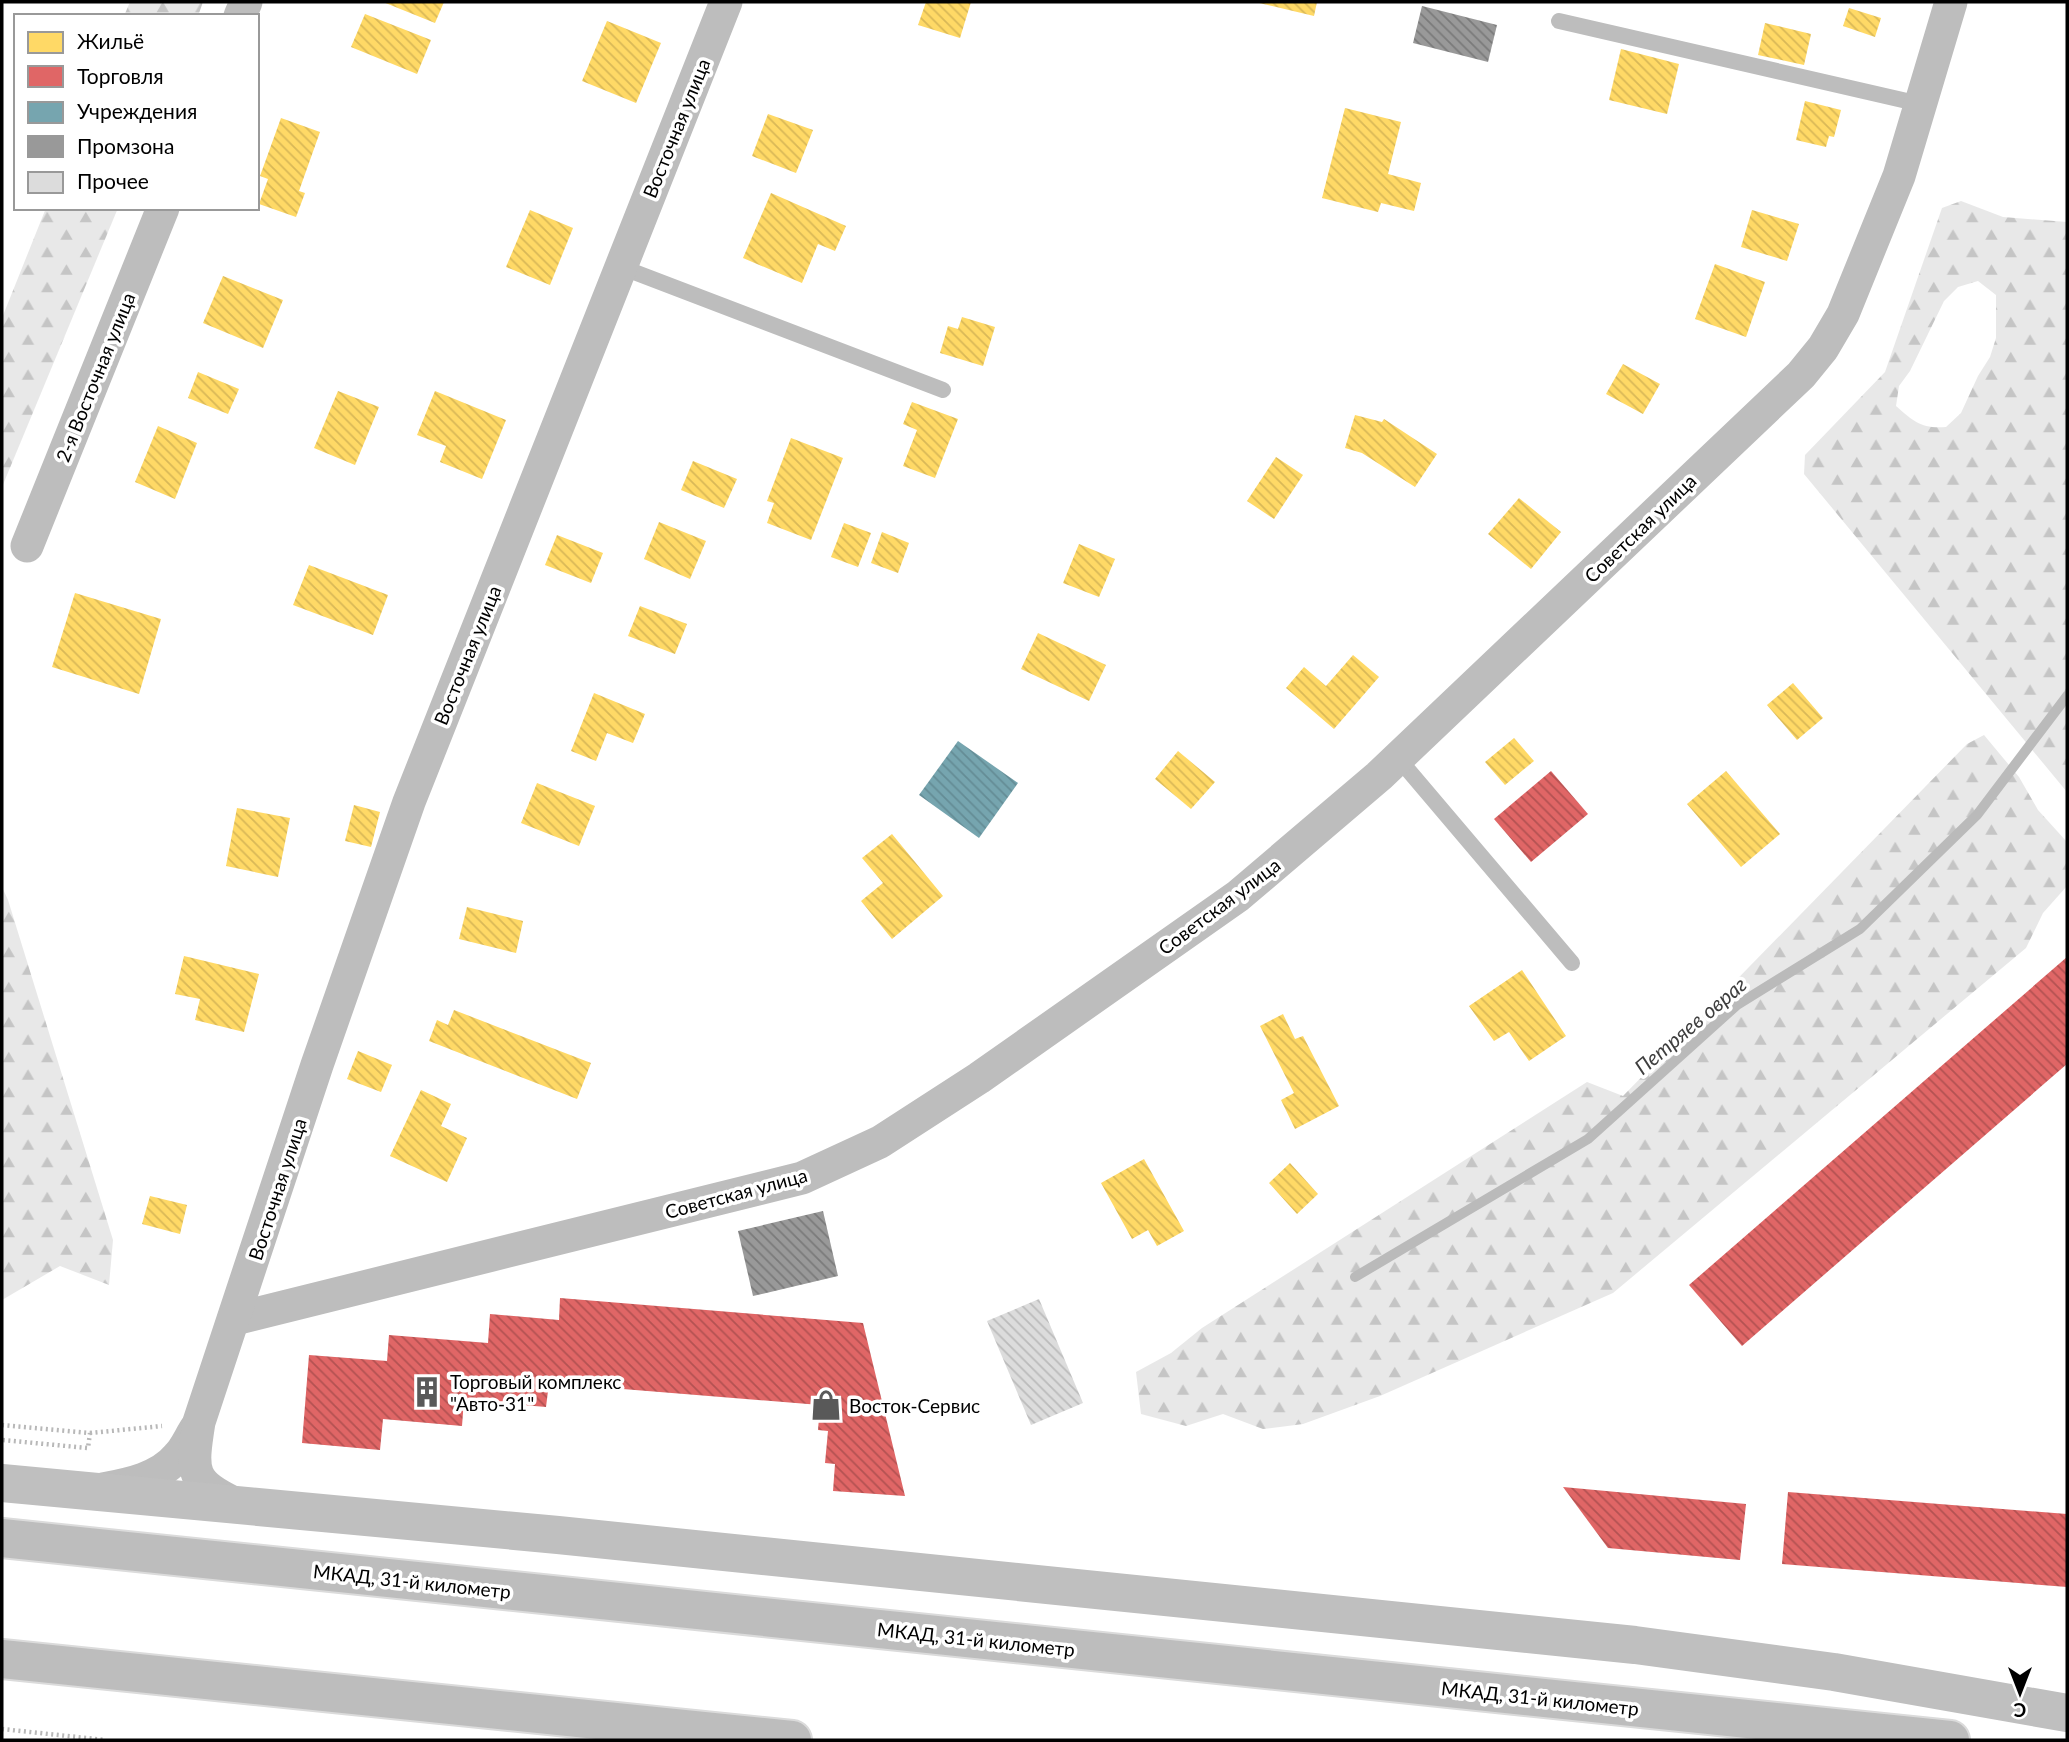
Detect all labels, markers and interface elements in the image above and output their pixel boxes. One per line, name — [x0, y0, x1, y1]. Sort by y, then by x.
legend — [14, 14, 259, 210]
text: Жильё — [77, 28, 144, 53]
street label: Восточная улица — [638, 55, 714, 201]
text: Торговля — [77, 63, 164, 88]
text: Учреждения — [77, 98, 197, 123]
text: Промзона — [77, 133, 174, 158]
text: Прочее — [77, 168, 149, 193]
street label: 2-я Восточная улица — [51, 289, 139, 465]
street label: Советская улица — [1579, 469, 1701, 587]
street label: Восточная улица — [429, 582, 505, 728]
street label: Советская улица — [1154, 853, 1284, 959]
water label: Петряев овраг — [1629, 971, 1751, 1079]
street label: Восточная улица — [243, 1115, 311, 1263]
street label: Советская улица — [662, 1163, 810, 1223]
place label: Торговый комплекс "Авто-31" — [450, 1370, 621, 1415]
building icon: Торговый комплекс "Авто-31" — [410, 1375, 444, 1409]
shop icon: Восток-Сервис — [809, 1388, 843, 1422]
place label: Восток-Сервис — [849, 1394, 980, 1417]
street label: МКАД, 31-й километр — [312, 1559, 512, 1603]
street label: МКАД, 31-й километр — [876, 1617, 1076, 1661]
north arrow — [1985, 1658, 2055, 1728]
street label: МКАД, 31-й километр — [1440, 1676, 1640, 1720]
text: С — [2013, 1699, 2026, 1722]

